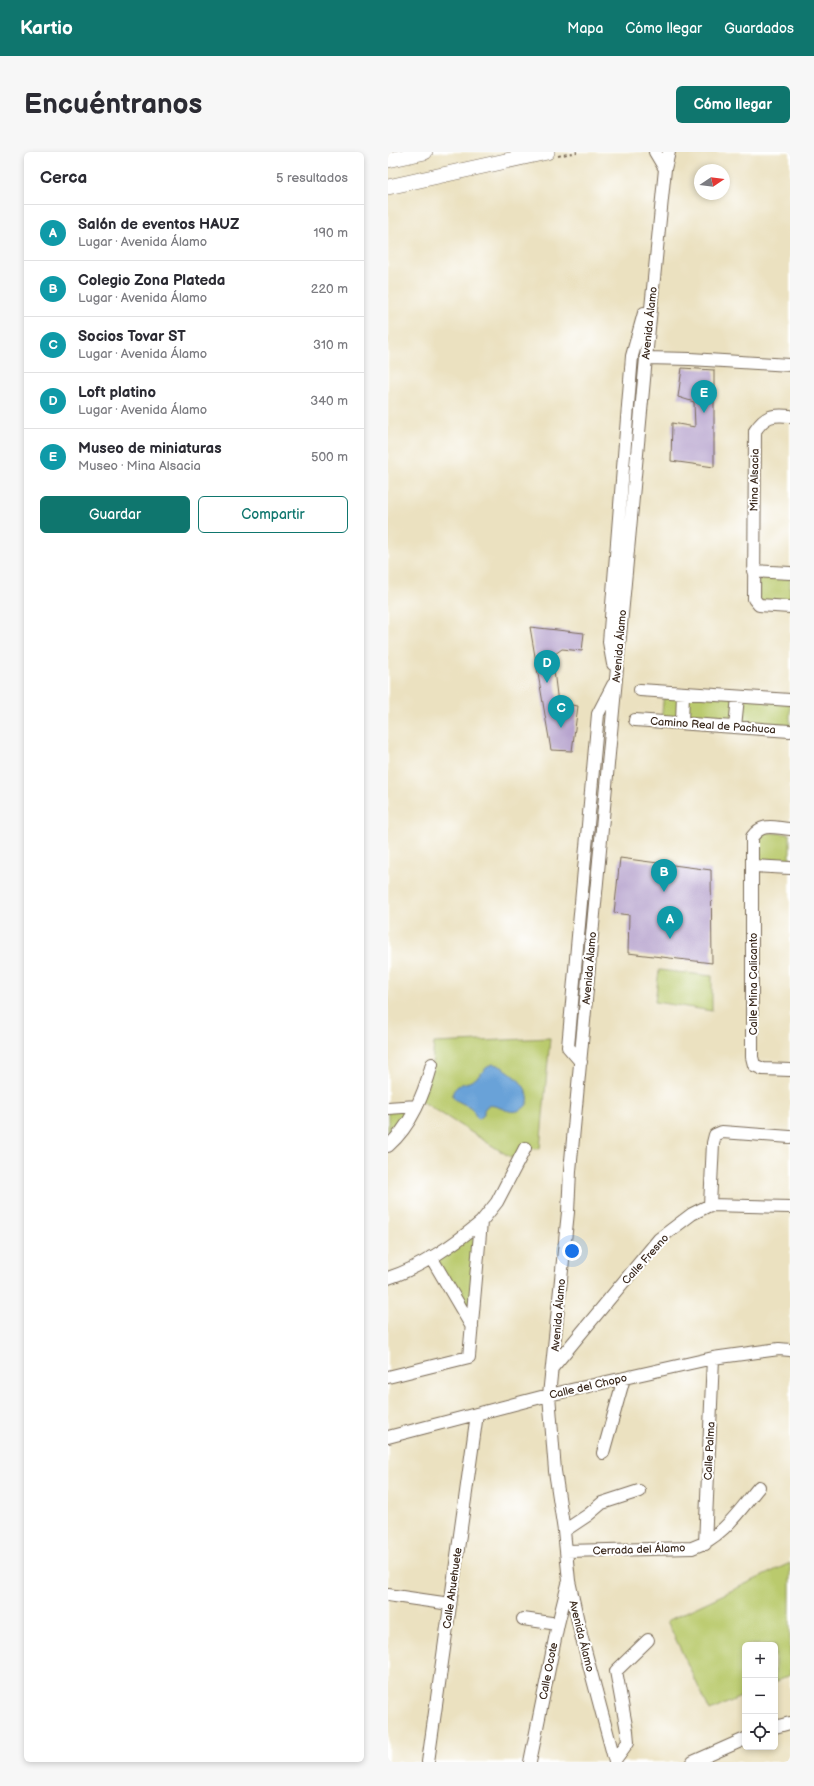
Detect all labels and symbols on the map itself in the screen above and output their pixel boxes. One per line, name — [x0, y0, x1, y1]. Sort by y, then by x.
north arrow — [694, 164, 730, 200]
street label: Avenida Álamo — [638, 286, 660, 360]
pin: E — [691, 380, 717, 413]
street label: Mina Alsacia — [747, 448, 762, 512]
street label: Avenida Álamo — [609, 609, 629, 683]
pin: D — [534, 650, 560, 683]
pin: C — [548, 695, 574, 728]
street label: Camino Real de Pachuca — [650, 715, 776, 736]
pin: B — [651, 859, 677, 892]
pin: A — [657, 906, 683, 939]
street label: Avenida Álamo — [579, 931, 599, 1005]
street label: Calle Mina Calicanto — [747, 933, 760, 1035]
street label: Calle Fresno — [619, 1232, 671, 1287]
your location — [562, 1241, 582, 1261]
street label: Avenida Álamo — [548, 1278, 568, 1352]
street label: Calle del Chopo — [548, 1371, 628, 1402]
street label: Calle Palma — [701, 1421, 718, 1481]
street label: Cerrada del Álamo — [592, 1540, 686, 1558]
street label: Calle Ahuehuete — [440, 1546, 465, 1630]
street label: Avenida Álamo — [566, 1599, 598, 1673]
street label: Calle Ocote — [537, 1641, 561, 1701]

